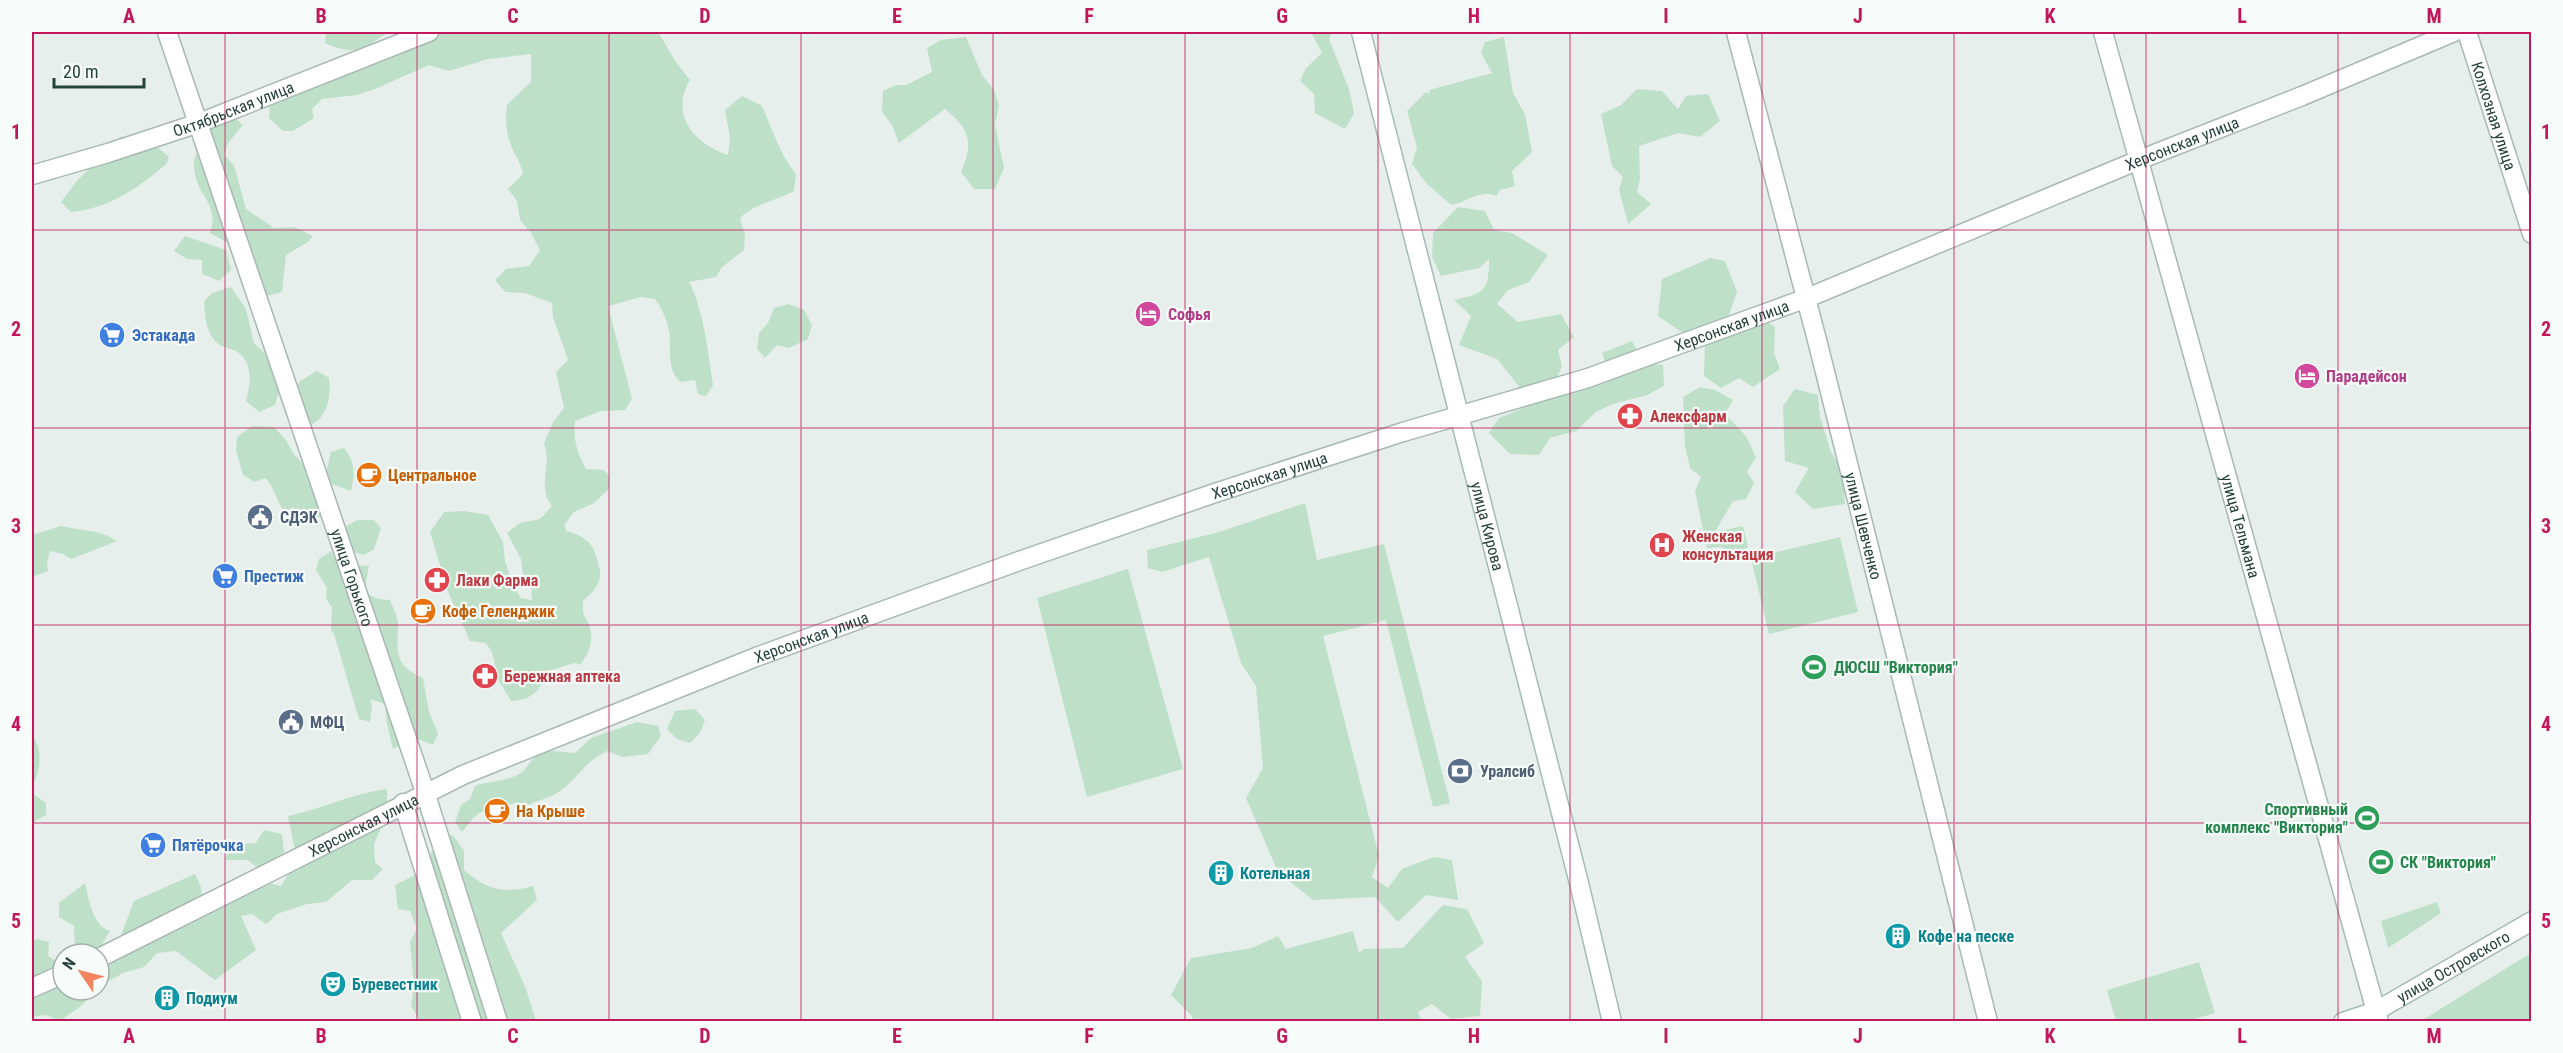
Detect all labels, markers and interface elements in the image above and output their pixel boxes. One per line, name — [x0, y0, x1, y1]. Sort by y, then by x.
text: A — [123, 4, 135, 28]
text: B — [315, 4, 327, 28]
text: C — [507, 4, 519, 28]
text: D — [699, 4, 711, 28]
text: E — [892, 4, 902, 28]
text: F — [1084, 4, 1094, 28]
text: G — [1276, 4, 1288, 28]
text: H — [1468, 4, 1480, 28]
text: I — [1663, 4, 1669, 28]
text: J — [1853, 4, 1863, 28]
text: K — [2044, 4, 2056, 28]
text: L — [2237, 4, 2247, 28]
text: M — [2426, 4, 2442, 28]
scale bar — [54, 51, 144, 89]
street label: Колхозная улица — [2467, 59, 2520, 173]
text: 20 m — [63, 61, 98, 82]
street label: Октябрьская улица — [171, 77, 297, 141]
street label: Херсонская улица — [2123, 113, 2242, 175]
text: 1 — [11, 120, 21, 144]
text: 1 — [2541, 120, 2551, 144]
street label: Херсонская улица — [1672, 296, 1792, 355]
hotel icon: Софья — [1133, 299, 1163, 329]
place label: Софья — [1168, 305, 1211, 324]
text: 2 — [11, 317, 21, 341]
text: 2 — [2541, 317, 2551, 341]
supermarket icon: Эстакада — [97, 320, 127, 350]
place label: Эстакада — [132, 326, 196, 345]
hotel icon: Парадейсон — [2292, 361, 2322, 391]
place label: Парадейсон — [2326, 367, 2407, 386]
pharmacy icon: Алексфарм — [1615, 401, 1645, 431]
place label: Алексфарм — [1650, 407, 1727, 426]
street label: Херсонская улица — [1209, 448, 1330, 503]
cafe icon: Центральное — [354, 460, 384, 490]
place label: Центральное — [388, 466, 477, 485]
street label: улица Шевченко — [1841, 470, 1886, 582]
street label: улица Тельмана — [2217, 472, 2264, 580]
street label: улица Кирова — [1467, 480, 1508, 573]
public building icon: СДЭК — [245, 502, 275, 532]
place label: СДЭК — [280, 508, 319, 527]
text: 3 — [11, 514, 21, 538]
text: 3 — [2541, 514, 2551, 538]
street label: улица Горького — [326, 526, 377, 629]
place label: Женская консультация — [1682, 527, 1774, 564]
hospital icon: Женская консультация — [1647, 530, 1677, 560]
supermarket icon: Престиж — [210, 561, 240, 591]
pharmacy icon: Лаки Фарма — [422, 565, 452, 595]
place label: Престиж — [244, 567, 304, 586]
place label: Лаки Фарма — [456, 571, 539, 590]
cafe icon: Кофе Геленджик — [408, 596, 438, 626]
place label: Кофе Геленджик — [442, 602, 555, 621]
street label: Херсонская улица — [751, 608, 871, 667]
sports icon: ДЮСШ "Виктория" — [1799, 652, 1829, 682]
place label: ДЮСШ "Виктория" — [1834, 658, 1958, 677]
pharmacy icon: Бережная аптека — [470, 661, 500, 691]
place label: Бережная аптека — [504, 667, 621, 686]
public building icon: МФЦ — [276, 707, 306, 737]
text: 4 — [11, 712, 21, 736]
text: 4 — [2541, 712, 2551, 736]
place label: МФЦ — [310, 713, 345, 732]
bank icon: Уралсиб — [1445, 756, 1475, 786]
place label: Уралсиб — [1480, 762, 1535, 781]
street label: Херсонская улица — [306, 790, 422, 861]
cafe icon: На Крыше — [482, 796, 512, 826]
place label: Спортивный комплекс "Виктория" — [2205, 800, 2348, 837]
place label: На Крыше — [516, 802, 585, 821]
sports icon: Спортивный комплекс "Виктория" — [2352, 803, 2382, 833]
supermarket icon: Пятёрочка — [138, 830, 168, 860]
place label: Пятёрочка — [172, 836, 244, 855]
sports icon: СК "Виктория" — [2366, 847, 2396, 877]
place label: СК "Виктория" — [2400, 853, 2496, 872]
building icon: Котельная — [1206, 858, 1236, 888]
place label: Котельная — [1240, 864, 1310, 883]
text: 5 — [11, 909, 21, 933]
text: 5 — [2541, 909, 2551, 933]
building icon: Кофе на песке — [1883, 921, 1913, 951]
place label: Кофе на песке — [1918, 927, 2014, 946]
street label: улица Островского — [2394, 927, 2513, 1007]
north arrow — [51, 942, 111, 1002]
text: N — [59, 954, 80, 973]
theatre icon: Буревестник — [318, 969, 348, 999]
place label: Буревестник — [352, 975, 438, 994]
building icon: Подиум — [152, 983, 182, 1013]
place label: Подиум — [186, 989, 238, 1008]
text: A — [123, 1024, 135, 1048]
text: B — [315, 1024, 327, 1048]
text: C — [507, 1024, 519, 1048]
text: D — [699, 1024, 711, 1048]
text: E — [892, 1024, 902, 1048]
text: F — [1084, 1024, 1094, 1048]
text: G — [1276, 1024, 1288, 1048]
text: H — [1468, 1024, 1480, 1048]
text: I — [1663, 1024, 1669, 1048]
text: J — [1853, 1024, 1863, 1048]
text: K — [2044, 1024, 2056, 1048]
text: L — [2237, 1024, 2247, 1048]
text: M — [2426, 1024, 2442, 1048]

